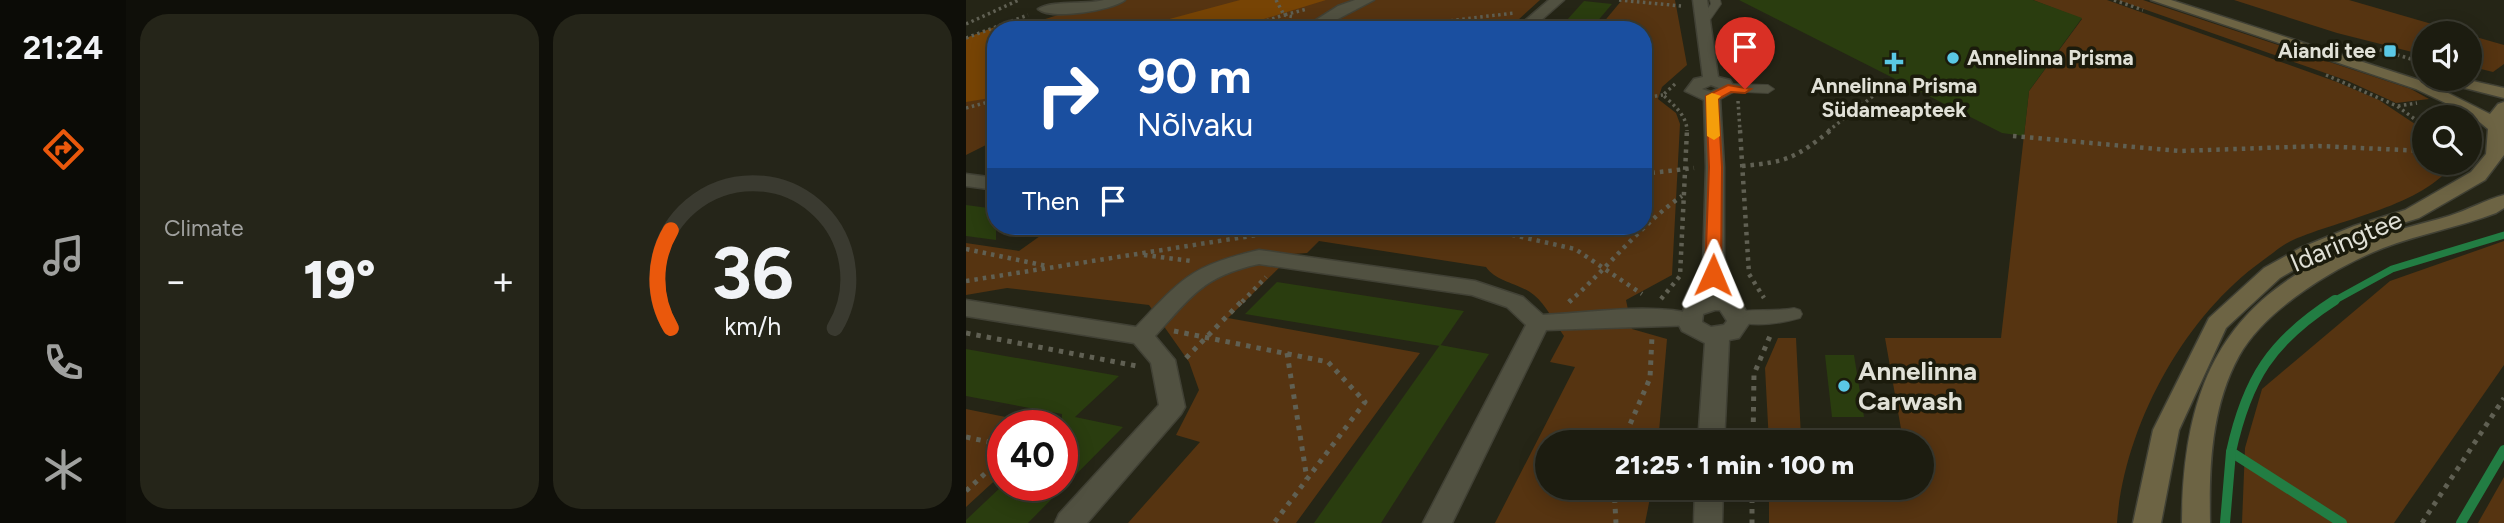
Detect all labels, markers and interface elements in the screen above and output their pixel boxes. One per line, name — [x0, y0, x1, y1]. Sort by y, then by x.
pin — [1715, 17, 1775, 89]
map controls — [2412, 21, 2482, 175]
button: sound — [2412, 21, 2482, 91]
icon: arrive — [1726, 28, 1764, 66]
text: 21:24 — [23, 29, 103, 67]
place label: Aiandi tee — [2278, 38, 2376, 63]
marker: Aiandi tee — [2382, 43, 2398, 59]
place label: Annelinna Prisma — [1967, 45, 2134, 70]
text: 90 m — [1137, 46, 1252, 105]
icon: right — [1022, 49, 1113, 140]
marker: Annelinna Prisma — [1945, 50, 1961, 66]
marker: Annelinna Prisma Südameapteek — [1886, 54, 1902, 70]
place label: Annelinna Prisma Südameapteek — [1811, 73, 1977, 122]
button: search — [2412, 105, 2482, 175]
text: Nõlvaku — [1137, 106, 1253, 144]
icon: directions — [39, 125, 88, 174]
icon: arrive — [1094, 182, 1132, 220]
text: Then — [1022, 185, 1080, 217]
street label: Idaringtee — [2285, 203, 2407, 279]
text: Climate — [164, 214, 243, 242]
text: 36 — [711, 229, 794, 316]
icon: music — [39, 231, 88, 280]
position arrow — [1676, 238, 1750, 312]
text: 19° — [303, 249, 376, 311]
text: − — [164, 258, 188, 304]
text: + — [491, 258, 515, 304]
text: km/h — [724, 310, 781, 340]
icon: phone — [39, 338, 88, 387]
place label: Annelinna Carwash — [1858, 355, 1977, 417]
marker: Annelinna Carwash — [1836, 378, 1852, 394]
speed limit sign: 40 — [987, 410, 1078, 501]
icon: climate — [39, 445, 88, 494]
text: 21:25 · 1 min · 100 m — [1615, 449, 1854, 481]

